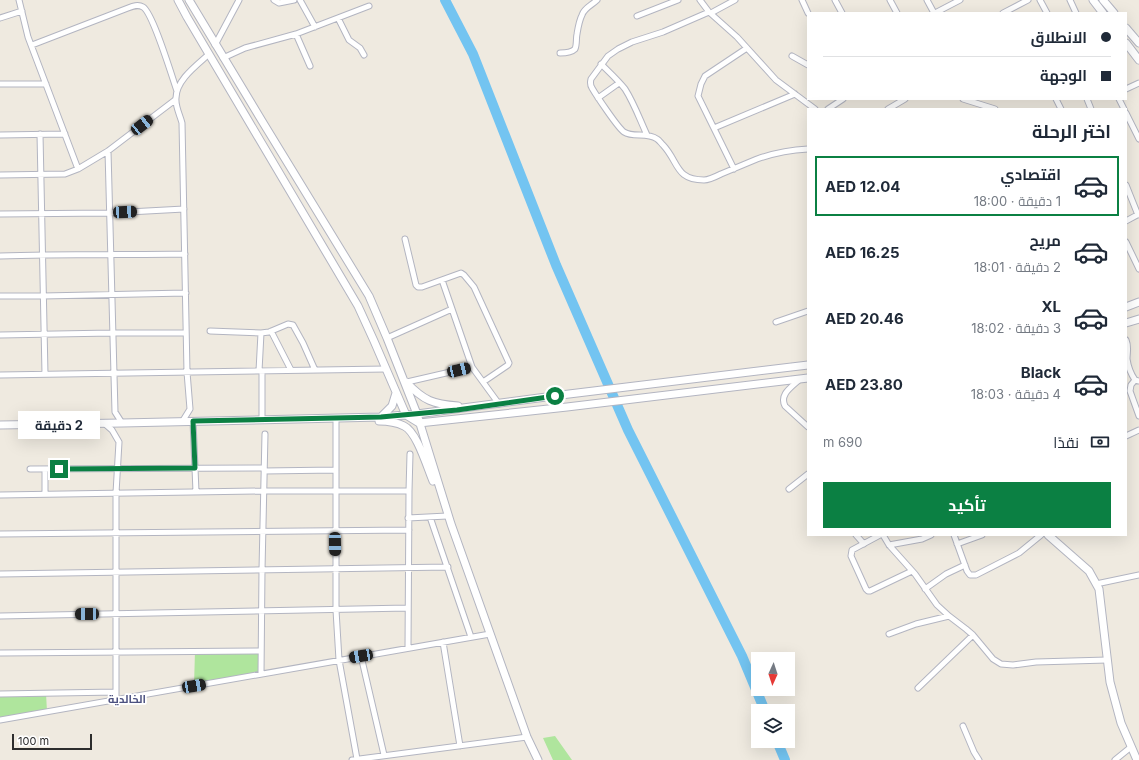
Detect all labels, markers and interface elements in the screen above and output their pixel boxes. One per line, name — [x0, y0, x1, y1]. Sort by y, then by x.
text: الانطلاق — [1031, 28, 1087, 47]
text: الوجهة — [1040, 66, 1087, 85]
car — [129, 113, 155, 137]
text: اختر الرحلة — [1032, 121, 1111, 142]
text: اقتصادي — [1001, 165, 1061, 184]
icon: car — [1073, 168, 1109, 204]
text: AED 12.04 — [825, 177, 900, 196]
text: 1 دقيقة · 18:00 — [974, 193, 1061, 209]
car — [113, 205, 137, 219]
text: مريح — [1029, 231, 1061, 250]
icon: car — [1073, 234, 1109, 270]
text: AED 16.25 — [825, 243, 900, 262]
text: 2 دقيقة · 18:01 — [974, 259, 1061, 275]
text: XL — [1041, 297, 1061, 316]
icon: car — [1073, 300, 1109, 336]
text: AED 20.46 — [825, 309, 904, 328]
text: 3 دقيقة · 18:02 — [971, 320, 1061, 336]
car — [446, 361, 472, 379]
text: Black — [1021, 363, 1061, 382]
icon: car — [1073, 366, 1109, 402]
text: AED 23.80 — [825, 375, 903, 394]
text: 4 دقيقة · 18:03 — [971, 386, 1061, 402]
route start — [546, 387, 564, 405]
callout: 2 دقيقة — [18, 411, 100, 439]
text: 2 دقيقة — [35, 417, 83, 433]
icon: cash — [1089, 431, 1111, 453]
text: نقدًا — [1053, 433, 1079, 452]
text: 690 m — [823, 434, 862, 450]
route end — [50, 460, 68, 478]
button: تأكيد — [823, 482, 1111, 528]
car — [329, 532, 341, 556]
car — [75, 608, 99, 620]
car — [348, 648, 374, 664]
north arrow — [751, 652, 795, 696]
map controls — [751, 652, 795, 748]
car — [181, 678, 207, 694]
district label: الخالدية — [108, 692, 146, 706]
button: layers — [751, 704, 795, 748]
scale bar — [12, 732, 92, 751]
text: 100 m — [18, 734, 49, 748]

